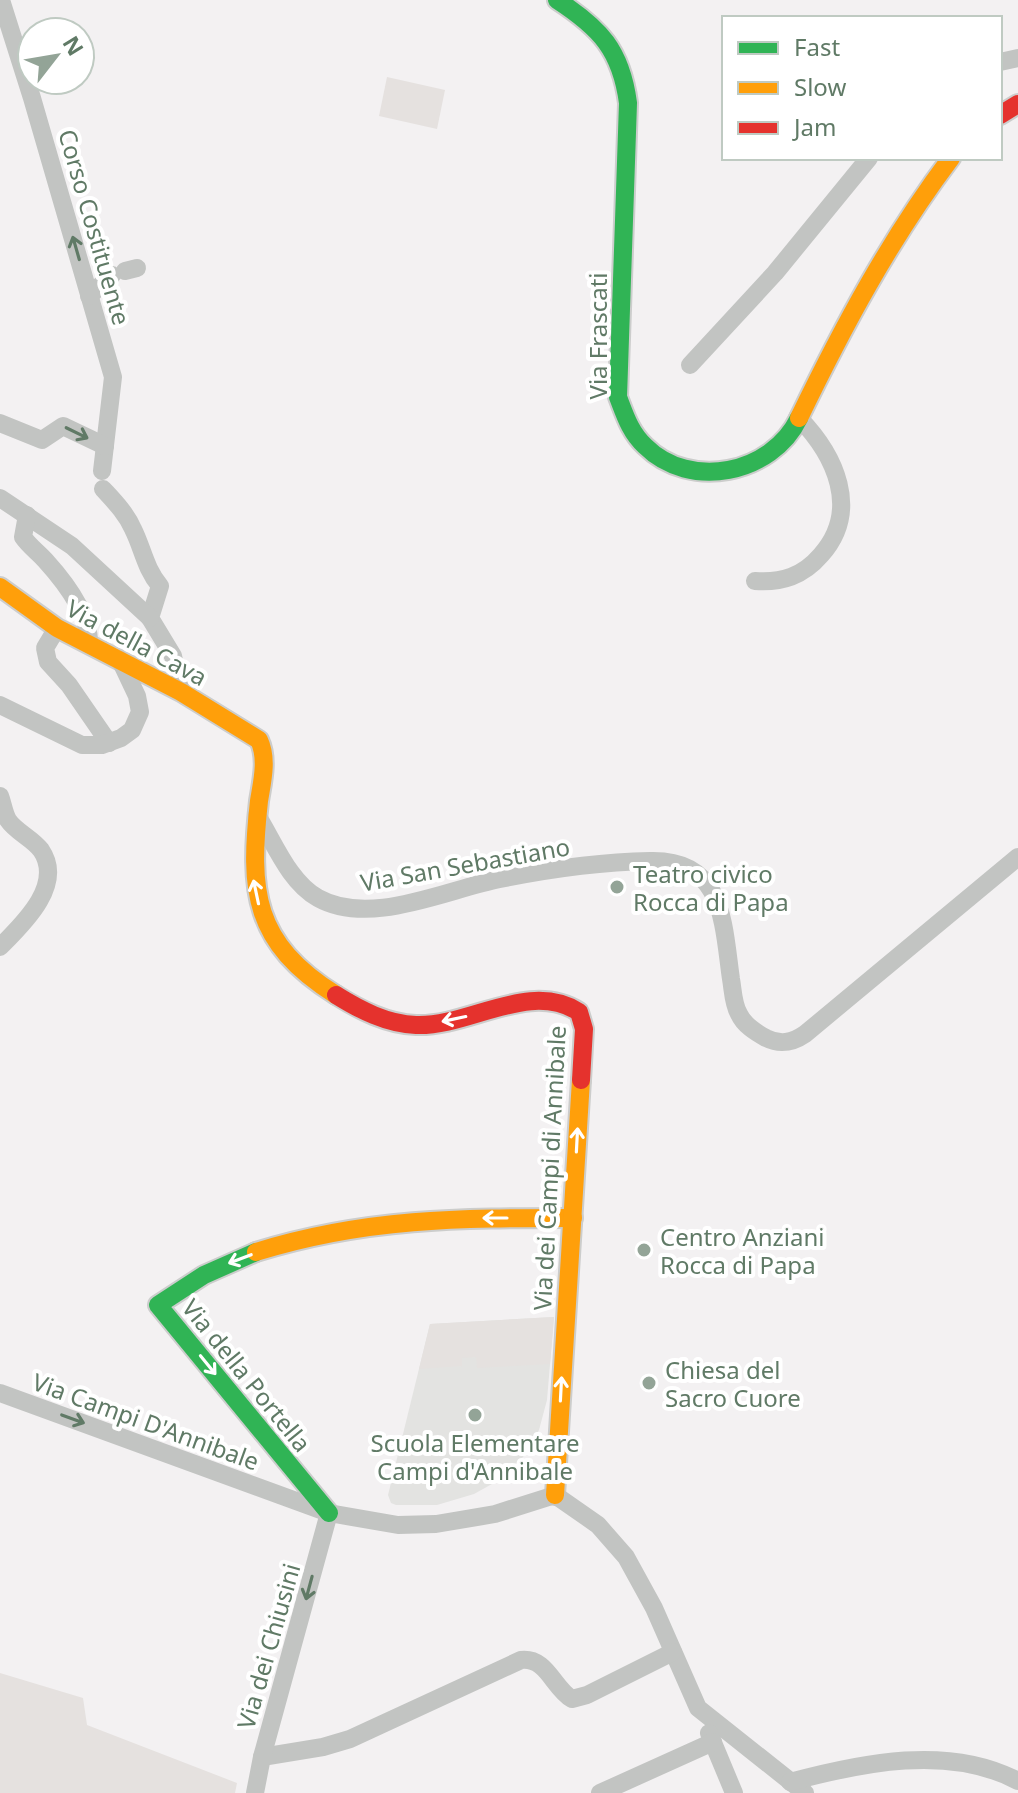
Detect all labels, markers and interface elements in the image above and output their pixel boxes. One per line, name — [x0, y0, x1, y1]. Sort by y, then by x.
north arrow — [16, 16, 96, 96]
legend — [722, 16, 1002, 160]
text: N — [57, 30, 91, 61]
text: Fast — [794, 30, 840, 63]
text: Slow — [794, 70, 846, 103]
text: Jam — [792, 110, 836, 143]
street label: Corso Costituente — [51, 125, 139, 329]
one-way arrow — [67, 236, 82, 262]
street label: Via Frascati — [581, 273, 614, 399]
one-way arrow — [65, 426, 89, 441]
street label: Via della Cava — [61, 591, 213, 693]
street label: Via San Sebastiano — [358, 829, 572, 899]
place label: Teatro civico Rocca di Papa — [633, 857, 789, 918]
marker: Teatro civico Rocca di Papa — [608, 878, 626, 896]
one-way arrow — [248, 880, 263, 905]
one-way arrow — [441, 1012, 467, 1027]
street label: Via dei Campi di Annibale — [525, 1025, 573, 1311]
one-way arrow — [570, 1127, 585, 1154]
one-way arrow — [482, 1210, 509, 1226]
place label: Centro Anziani Rocca di Papa — [660, 1220, 825, 1281]
marker: Centro Anziani Rocca di Papa — [635, 1241, 653, 1259]
one-way arrow — [228, 1253, 253, 1267]
street label: Via della Portella — [175, 1292, 319, 1458]
place label: Chiesa del Sacro Cuore — [665, 1353, 801, 1414]
one-way arrow — [199, 1354, 217, 1375]
street label: Via Campi D'Annibale — [28, 1365, 264, 1477]
marker: Chiesa del Sacro Cuore — [640, 1374, 658, 1392]
one-way arrow — [554, 1376, 569, 1403]
marker: Scuola Elementare Campi d'Annibale — [466, 1406, 484, 1424]
one-way arrow — [61, 1413, 86, 1428]
place label: Scuola Elementare Campi d'Annibale — [371, 1426, 579, 1487]
street label: Via dei Chiusini — [229, 1559, 307, 1733]
one-way arrow — [301, 1575, 316, 1601]

